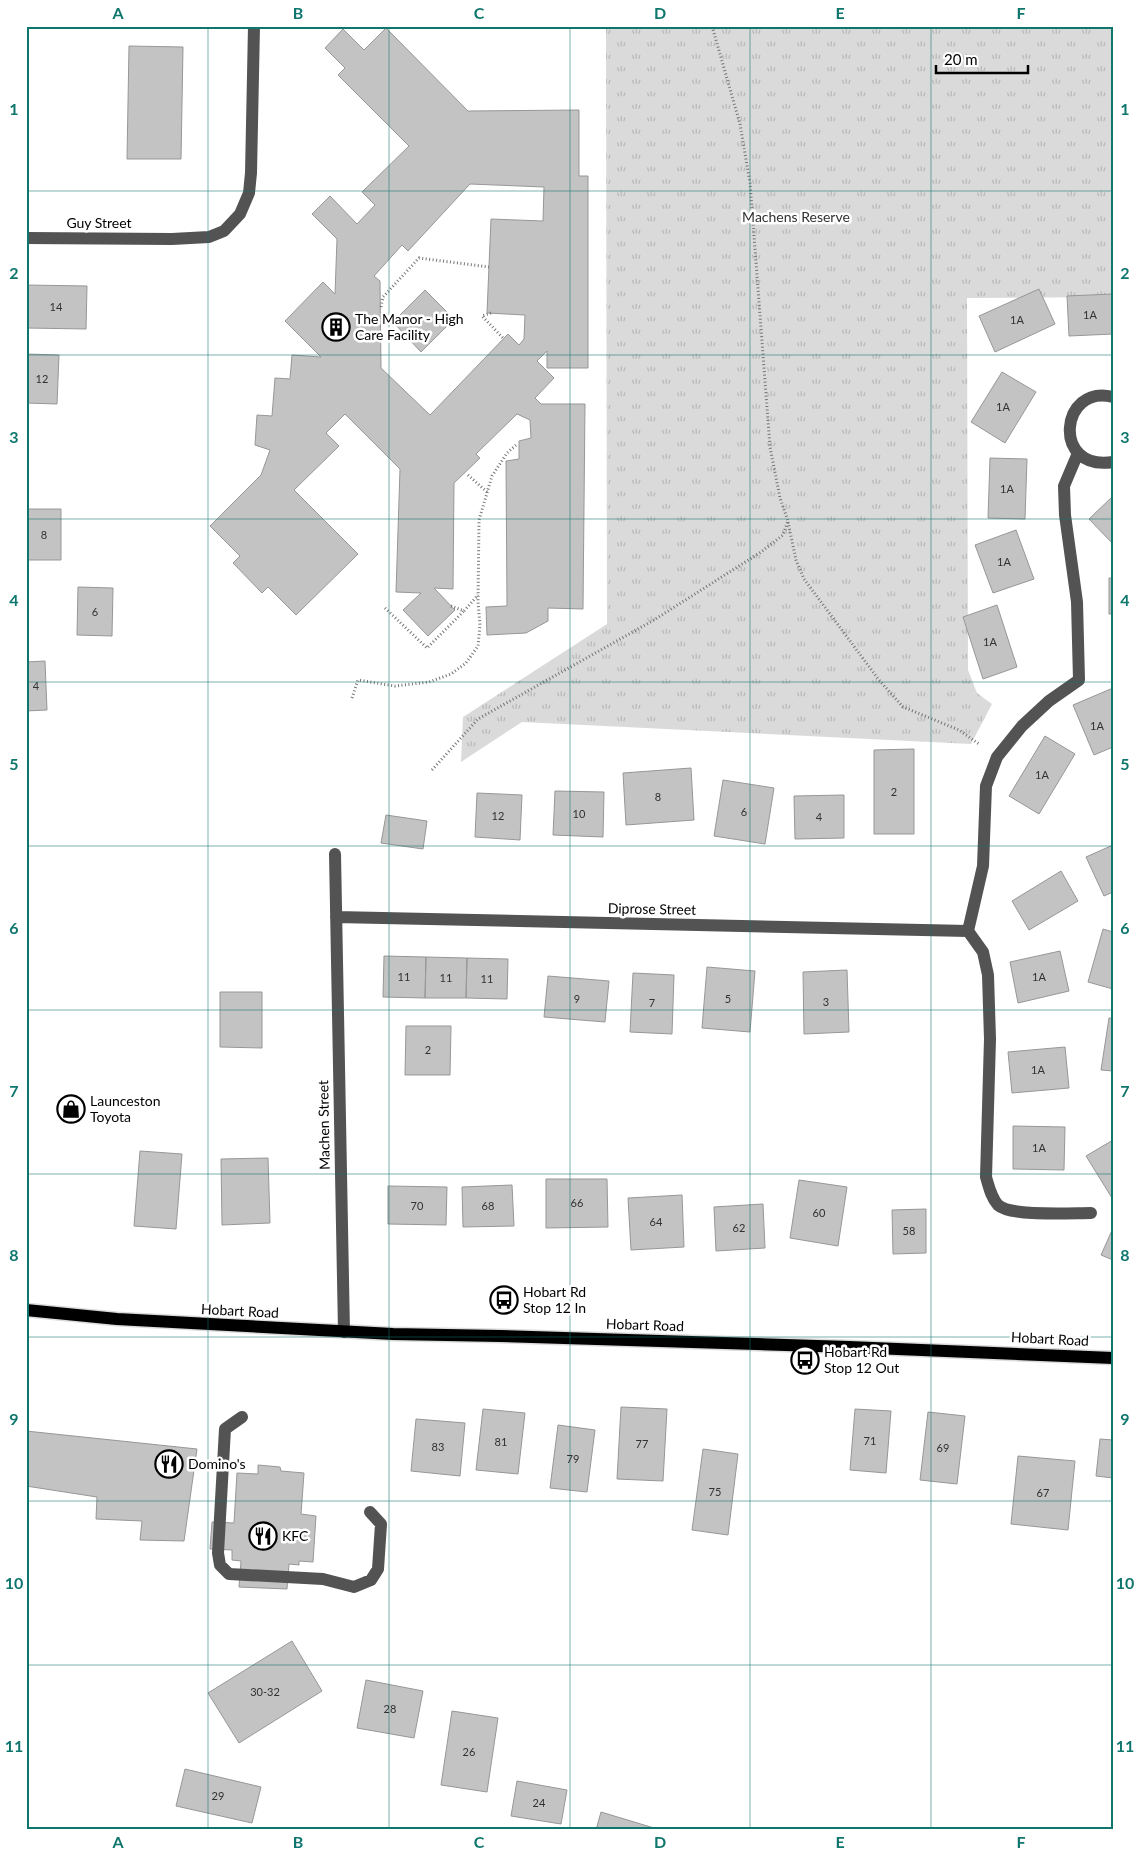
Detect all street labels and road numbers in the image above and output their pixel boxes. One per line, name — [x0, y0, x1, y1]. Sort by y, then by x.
street label: Guy Street — [66, 214, 132, 231]
street label: Diprose Street — [608, 899, 696, 918]
street label: Machen Street — [314, 1080, 333, 1170]
street label: Hobart Road — [201, 1300, 279, 1321]
street label: Hobart Road — [606, 1315, 684, 1334]
street label: Hobart Road — [1011, 1328, 1089, 1349]

